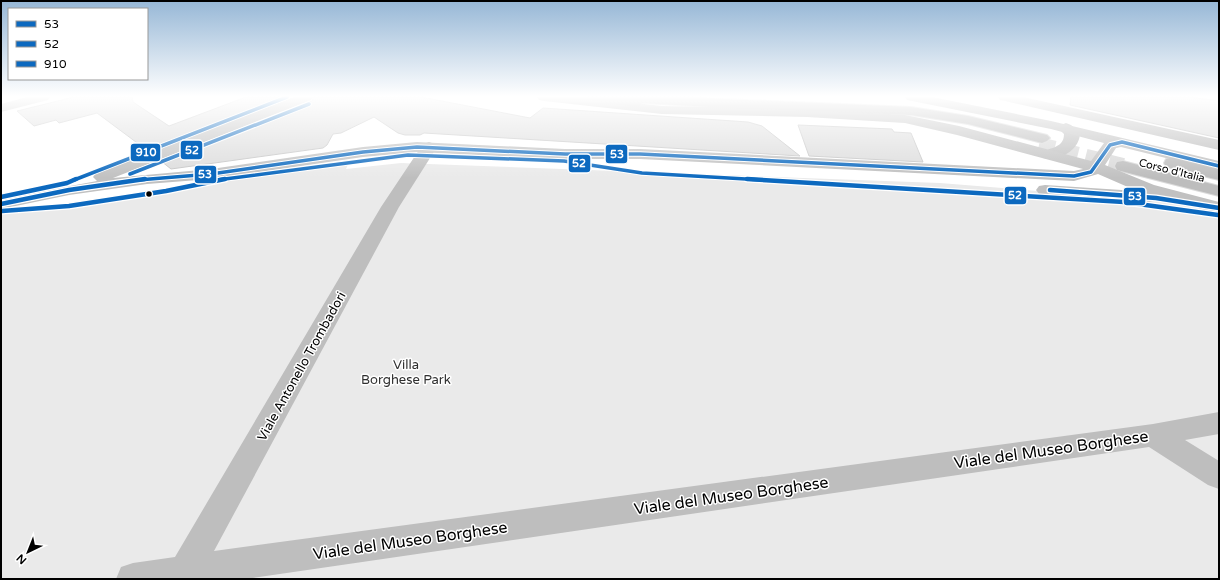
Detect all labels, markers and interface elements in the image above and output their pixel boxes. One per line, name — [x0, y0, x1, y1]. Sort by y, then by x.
legend — [8, 8, 148, 80]
text: 53 — [44, 17, 59, 31]
text: 52 — [44, 37, 59, 51]
text: 910 — [44, 57, 67, 71]
line badge: 52 — [180, 140, 203, 160]
line badge: 910 — [130, 143, 161, 162]
text: 52 — [185, 144, 199, 157]
line badge: 53 — [605, 144, 628, 164]
text: 910 — [136, 146, 156, 159]
text: 53 — [610, 148, 624, 161]
line badge: 52 — [568, 154, 591, 173]
street label: Corso d'Italia — [1137, 156, 1206, 185]
text: 52 — [572, 157, 586, 170]
line badge: 53 — [194, 165, 217, 184]
text: 53 — [198, 168, 212, 181]
line badge: 52 — [1004, 186, 1027, 205]
line badge: 53 — [1123, 187, 1146, 206]
unlabelled marker — [144, 189, 154, 199]
text: 52 — [1008, 189, 1022, 202]
text: 53 — [1128, 190, 1142, 203]
street label: Viale Antonello Trombadori — [254, 289, 350, 444]
park label: Villa Borghese Park — [361, 357, 451, 388]
street label: Viale del Museo Borghese — [953, 426, 1150, 474]
street label: Viale del Museo Borghese — [633, 472, 830, 520]
street label: Viale del Museo Borghese — [312, 517, 509, 565]
north arrow — [8, 532, 48, 572]
text: N — [14, 551, 29, 567]

